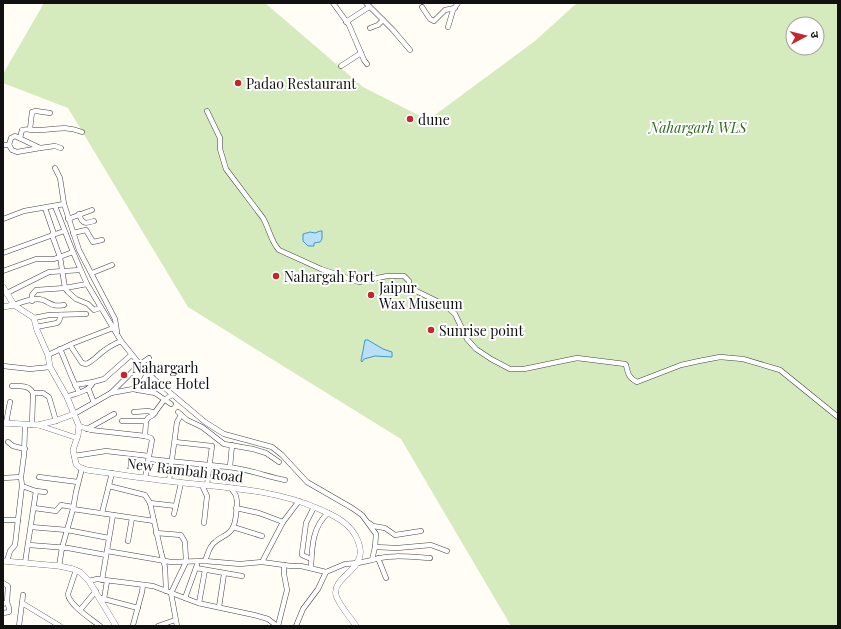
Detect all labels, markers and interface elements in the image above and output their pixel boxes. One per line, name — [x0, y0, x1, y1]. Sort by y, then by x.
north arrow — [785, 16, 825, 56]
text: उ — [808, 31, 823, 39]
place label: Padao Restaurant — [246, 74, 357, 93]
marker: Padao Restaurant — [233, 78, 243, 88]
place label: dune — [418, 110, 450, 129]
marker: dune — [405, 114, 415, 124]
park label: Nahargarh WLS — [647, 118, 748, 137]
place label: Nahargah Fort — [284, 267, 375, 286]
marker: Nahargah Fort — [271, 271, 281, 281]
place label: Jaipur Wax Museum — [378, 278, 463, 313]
marker: Jaipur Wax Museum — [366, 290, 376, 300]
place label: Sunrise point — [439, 321, 524, 340]
marker: Sunrise point — [426, 325, 436, 335]
place label: Nahargarh Palace Hotel — [132, 358, 209, 393]
marker: Nahargarh Palace Hotel — [119, 370, 129, 380]
street label: New Rambah Road — [126, 453, 244, 487]

